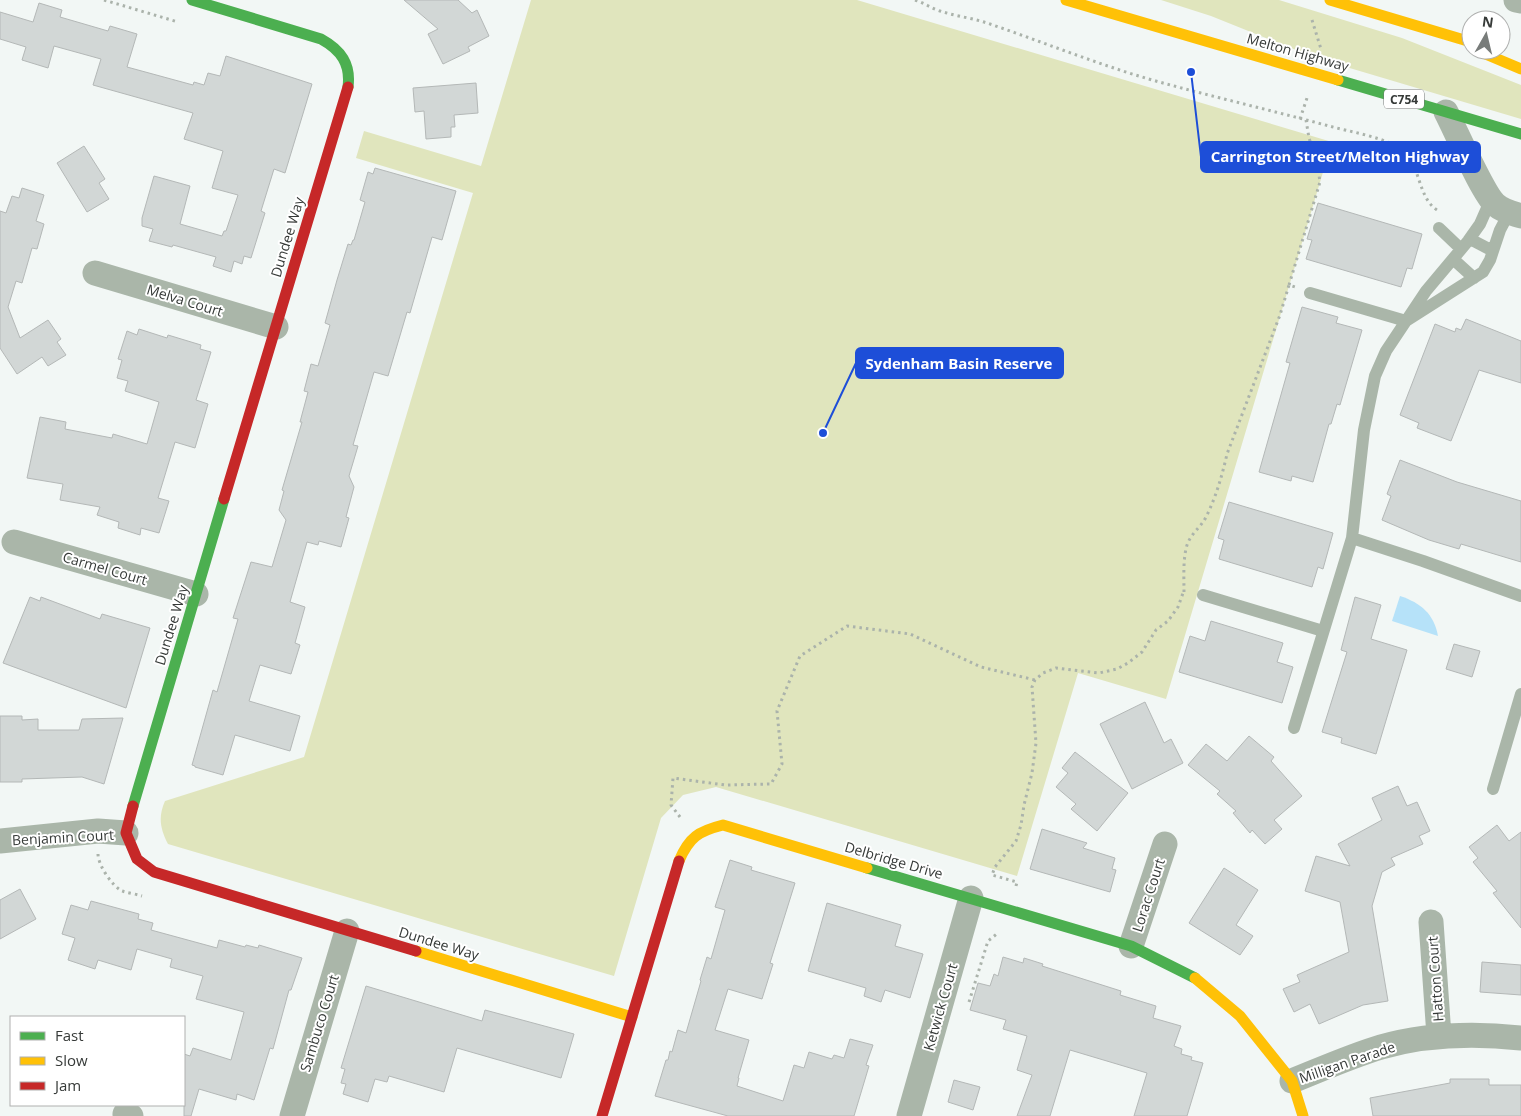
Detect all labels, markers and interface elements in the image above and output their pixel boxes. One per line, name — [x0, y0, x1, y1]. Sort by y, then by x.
north arrow — [1461, 10, 1511, 60]
text: N — [1481, 11, 1495, 32]
street label: Melton Highway — [1245, 28, 1352, 76]
road number: C754 — [1384, 90, 1424, 108]
callout: Carrington Street/Melton Highway — [1201, 142, 1480, 172]
text: Carrington Street/Melton Highway — [1211, 146, 1470, 166]
street label: Dundee Way — [266, 194, 309, 279]
street label: Melva Court — [144, 279, 226, 321]
callout: Sydenham Basin Reserve — [856, 348, 1063, 378]
text: Sydenham Basin Reserve — [866, 353, 1053, 373]
street label: Carmel Court — [61, 547, 149, 589]
street label: Dundee Way — [150, 582, 193, 667]
street label: Benjamin Court — [12, 825, 114, 849]
street label: Delbridge Drive — [843, 837, 945, 883]
street label: Lorac Court — [1127, 856, 1169, 934]
street label: Dundee Way — [397, 922, 482, 965]
street label: Hatton Court — [1423, 936, 1447, 1022]
street label: Ketwick Court — [918, 961, 962, 1053]
street label: Sambuco Court — [295, 972, 343, 1074]
legend — [10, 1016, 185, 1106]
text: Fast — [55, 1025, 84, 1045]
street label: Milligan Parade — [1296, 1037, 1398, 1087]
text: Slow — [55, 1050, 88, 1070]
text: Jam — [53, 1075, 81, 1095]

